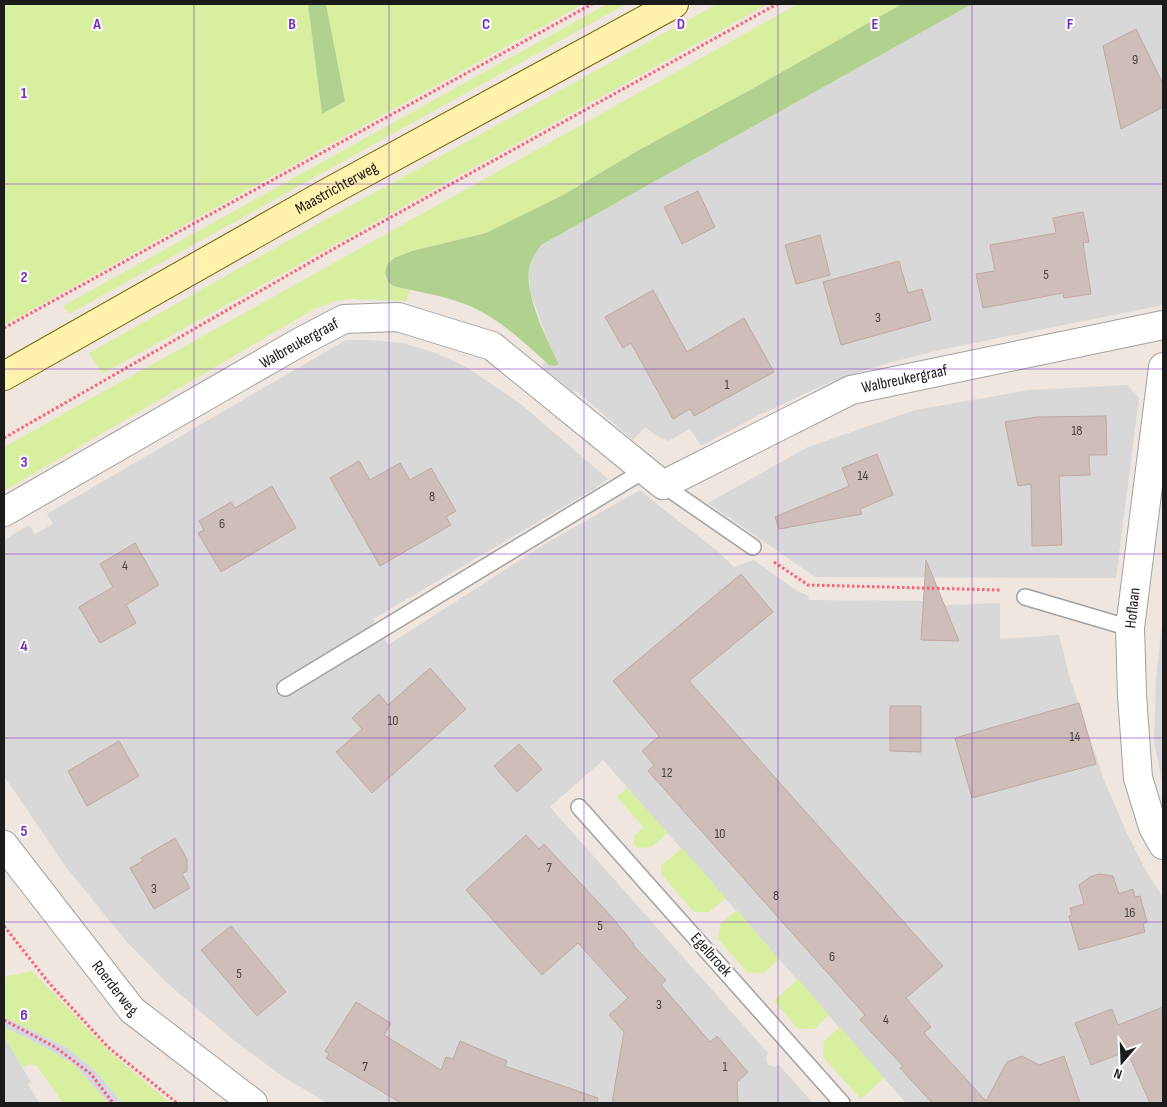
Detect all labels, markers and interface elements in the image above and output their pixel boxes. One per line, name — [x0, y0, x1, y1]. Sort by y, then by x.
text: A — [92, 15, 101, 34]
text: B — [288, 15, 296, 34]
text: C — [482, 15, 490, 34]
text: D — [677, 15, 685, 34]
text: E — [872, 15, 879, 34]
text: F — [1067, 15, 1074, 34]
house number: 9 — [1132, 51, 1138, 68]
text: 1 — [21, 84, 28, 103]
street label: Maastrichterweg — [292, 158, 381, 218]
house number: 5 — [1043, 266, 1049, 283]
text: 2 — [20, 268, 28, 287]
house number: 3 — [875, 309, 881, 326]
street label: Walbreukergraaf — [256, 314, 342, 373]
street label: Walbreukergraaf — [860, 361, 950, 397]
house number: 1 — [725, 376, 730, 393]
house number: 18 — [1071, 422, 1083, 439]
text: 3 — [20, 453, 28, 472]
house number: 14 — [858, 467, 869, 484]
house number: 8 — [429, 488, 435, 505]
house number: 6 — [219, 515, 225, 532]
house number: 4 — [122, 557, 128, 574]
street label: Hoflaan — [1121, 587, 1145, 629]
text: 4 — [20, 637, 28, 656]
house number: 10 — [387, 712, 399, 729]
house number: 14 — [1070, 728, 1081, 745]
house number: 12 — [662, 764, 673, 781]
text: 5 — [20, 822, 28, 841]
house number: 10 — [714, 825, 726, 842]
house number: 7 — [546, 859, 552, 876]
house number: 3 — [151, 880, 157, 897]
house number: 8 — [773, 887, 779, 904]
house number: 16 — [1124, 904, 1136, 921]
house number: 5 — [597, 917, 603, 934]
street label: Egelbroek — [686, 929, 736, 981]
house number: 6 — [829, 948, 835, 965]
street label: Roerderweg — [88, 957, 141, 1020]
house number: 5 — [236, 965, 242, 982]
house number: 3 — [656, 996, 662, 1013]
text: 6 — [20, 1006, 28, 1025]
house number: 4 — [883, 1011, 889, 1028]
north arrow — [1097, 1037, 1147, 1087]
house number: 7 — [362, 1058, 368, 1075]
house number: 1 — [723, 1058, 728, 1075]
text: N — [1112, 1065, 1124, 1083]

